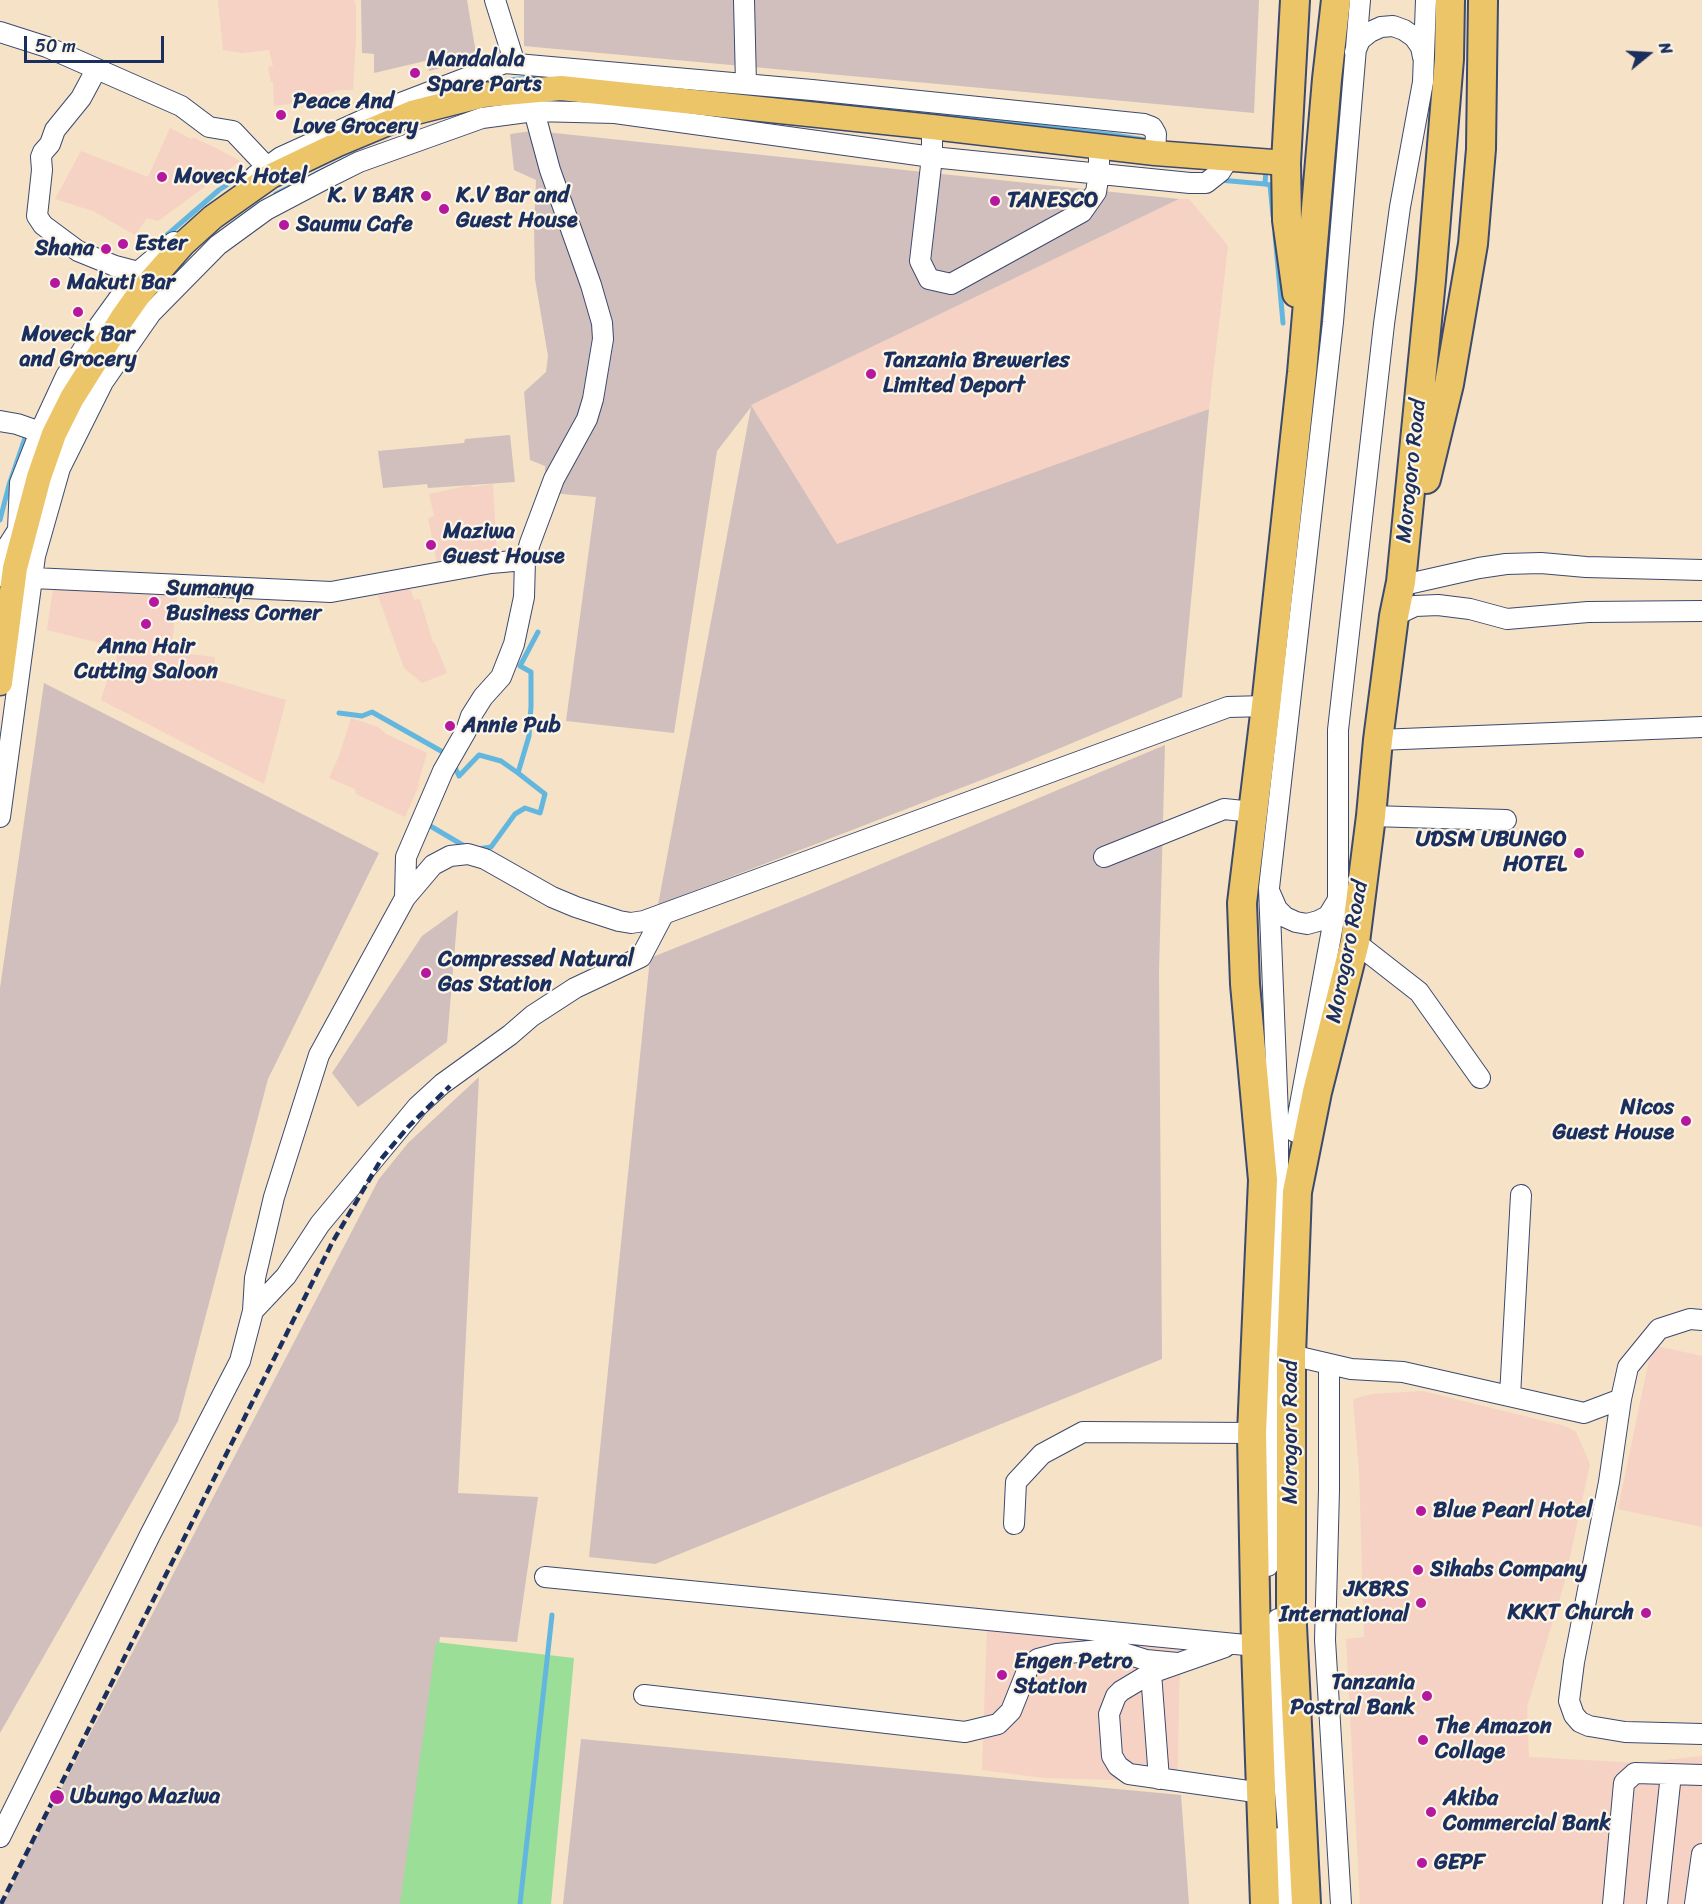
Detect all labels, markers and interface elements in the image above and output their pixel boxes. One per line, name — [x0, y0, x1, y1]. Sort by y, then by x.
scale bar — [27, 24, 166, 62]
north arrow — [1618, 24, 1678, 84]
text: 50 m — [35, 30, 76, 62]
text: N — [1650, 39, 1681, 58]
place label: Mandalala Spare Parts — [427, 47, 542, 98]
marker: Mandalala Spare Parts — [408, 66, 422, 80]
place label: Peace And Love Grocery — [293, 89, 418, 140]
marker: Peace And Love Grocery — [274, 108, 288, 122]
place label: Moveck Hotel — [174, 164, 307, 190]
marker: Moveck Hotel — [155, 170, 169, 184]
place label: K. V BAR — [328, 183, 414, 209]
place label: K.V Bar and Guest House — [456, 183, 578, 234]
place label: TANESCO — [1007, 188, 1098, 214]
marker: K. V BAR — [419, 189, 433, 203]
marker: TANESCO — [988, 194, 1002, 208]
marker: K.V Bar and Guest House — [437, 202, 451, 216]
place label: Saumu Cafe — [296, 212, 413, 238]
marker: Saumu Cafe — [277, 218, 291, 232]
place label: Ester — [135, 231, 187, 257]
place label: Shana — [35, 236, 94, 262]
marker: Ester — [116, 237, 130, 251]
marker: Shana — [99, 242, 113, 256]
place label: Makuti Bar — [67, 270, 175, 296]
marker: Makuti Bar — [48, 276, 62, 290]
marker: Moveck Bar and Grocery — [71, 305, 85, 319]
place label: Moveck Bar and Grocery — [20, 322, 136, 374]
place label: Tanzania Breweries Limited Deport — [883, 348, 1070, 400]
marker: Tanzania Breweries Limited Deport — [864, 367, 878, 381]
street label: Morogoro Road — [1391, 398, 1433, 544]
place label: Maziwa Guest House — [443, 519, 565, 570]
marker: Maziwa Guest House — [424, 538, 438, 552]
place label: Sumanya Business Corner — [166, 576, 321, 628]
marker: Sumanya Business Corner — [147, 595, 161, 609]
marker: Anna Hair Cutting Saloon — [139, 617, 153, 631]
place label: Anna Hair Cutting Saloon — [74, 634, 218, 686]
place label: Annie Pub — [462, 713, 560, 739]
marker: Annie Pub — [443, 719, 457, 733]
place label: UDSM UBUNGO HOTEL — [1416, 827, 1567, 878]
marker: UDSM UBUNGO HOTEL — [1572, 846, 1586, 860]
street label: Morogoro Road — [1321, 879, 1375, 1025]
place label: Compressed Natural Gas Station — [438, 947, 634, 998]
marker: Compressed Natural Gas Station — [419, 966, 433, 980]
place label: Nicos Guest House — [1552, 1095, 1674, 1146]
marker: Nicos Guest House — [1679, 1114, 1693, 1128]
street label: Morogoro Road — [1278, 1360, 1304, 1504]
place label: Blue Pearl Hotel — [1433, 1498, 1593, 1524]
marker: Blue Pearl Hotel — [1414, 1504, 1428, 1518]
place label: Sihabs Company — [1430, 1557, 1587, 1583]
marker: Sihabs Company — [1411, 1563, 1425, 1577]
place label: JKBRS International — [1279, 1577, 1409, 1628]
marker: JKBRS International — [1414, 1596, 1428, 1610]
place label: KKKT Church — [1507, 1600, 1634, 1626]
marker: KKKT Church — [1639, 1606, 1653, 1620]
place label: Engen Petro Station — [1014, 1649, 1133, 1700]
marker: Engen Petro Station — [995, 1668, 1009, 1682]
place label: Tanzania Postral Bank — [1290, 1670, 1415, 1722]
marker: Tanzania Postral Bank — [1420, 1689, 1434, 1703]
place label: The Amazon Collage — [1435, 1714, 1552, 1766]
marker: The Amazon Collage — [1416, 1733, 1430, 1747]
place label: Ubungo Maziwa — [70, 1784, 220, 1810]
place label: Akiba Commercial Bank — [1443, 1786, 1611, 1838]
marker: Ubungo Maziwa — [48, 1788, 66, 1806]
marker: Akiba Commercial Bank — [1424, 1805, 1438, 1819]
place label: GEPF — [1434, 1850, 1485, 1876]
marker: GEPF — [1415, 1856, 1429, 1870]

